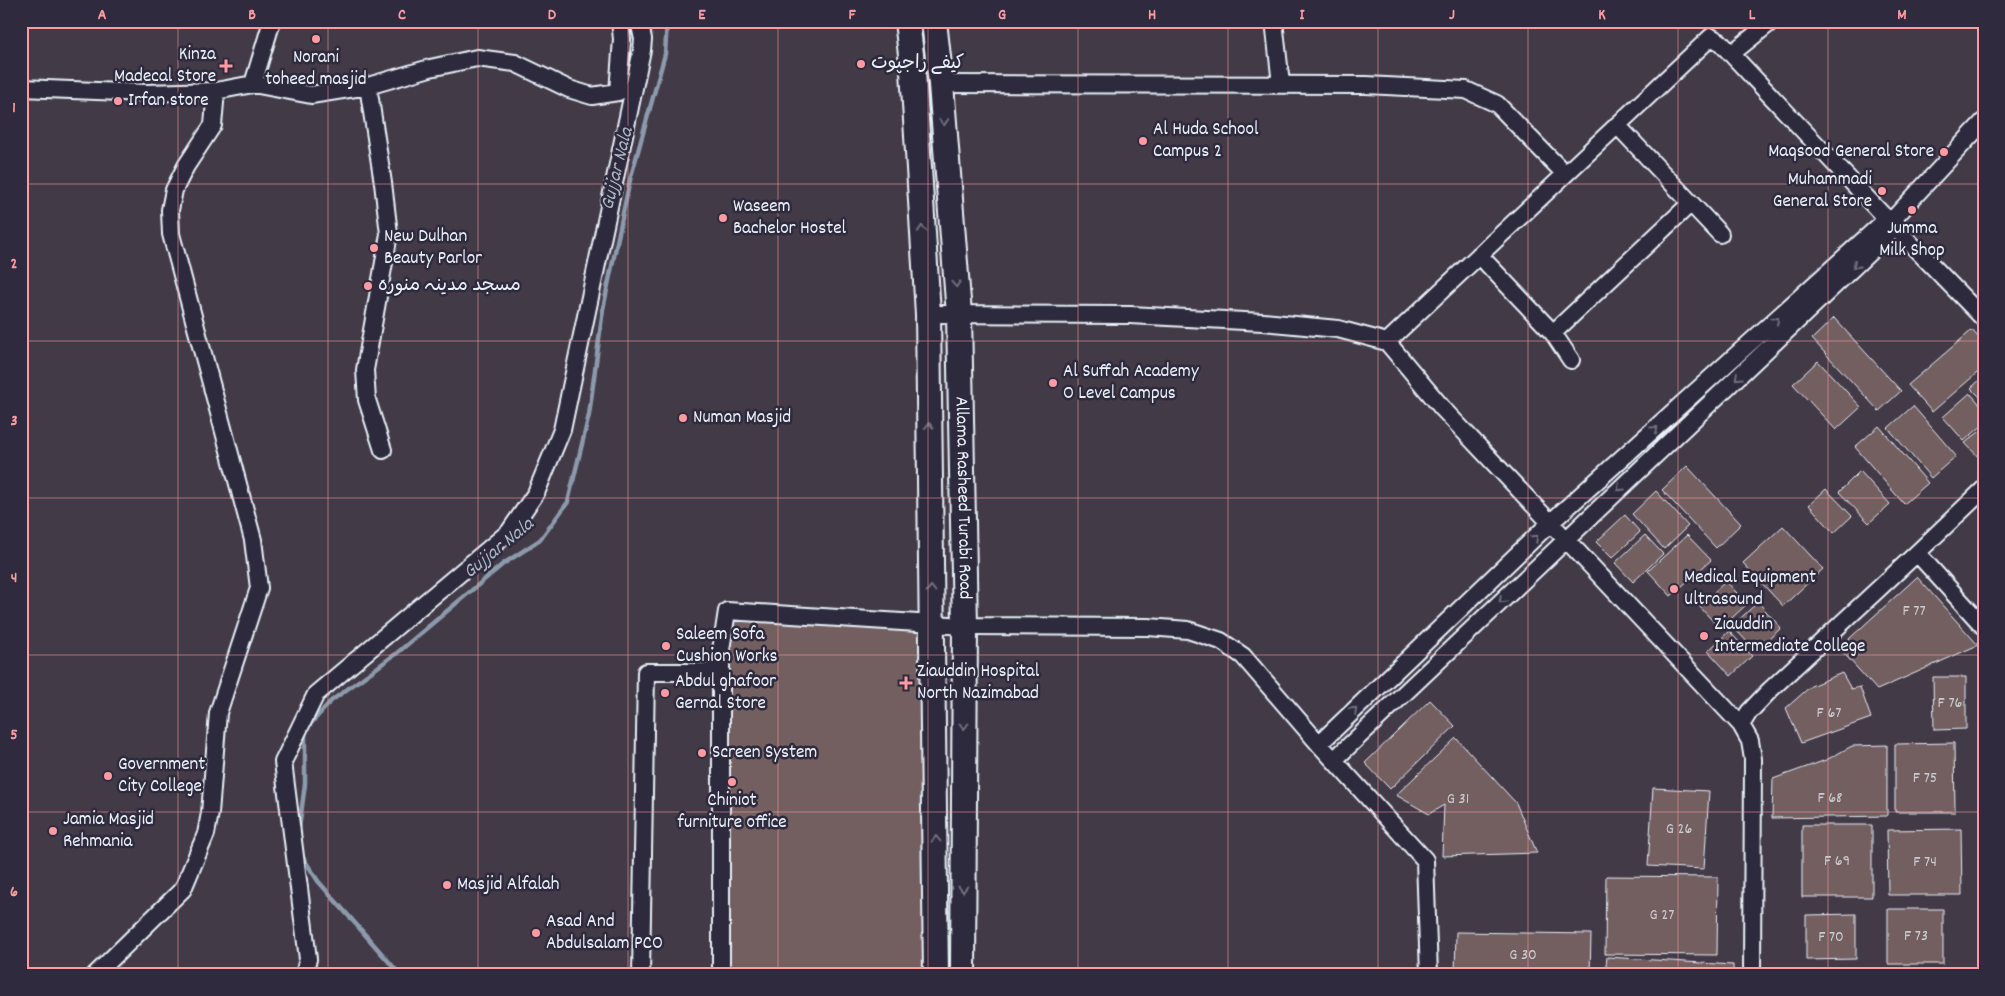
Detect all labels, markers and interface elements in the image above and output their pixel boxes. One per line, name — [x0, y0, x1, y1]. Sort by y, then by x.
text: A — [98, 4, 107, 27]
text: B — [248, 4, 256, 27]
text: C — [398, 4, 406, 27]
text: D — [548, 4, 557, 27]
text: E — [698, 4, 706, 27]
text: F — [848, 4, 856, 27]
text: G — [998, 4, 1006, 27]
text: H — [1148, 4, 1156, 27]
text: I — [1300, 4, 1306, 27]
text: J — [1449, 4, 1455, 27]
text: K — [1598, 4, 1606, 27]
text: L — [1749, 4, 1756, 27]
text: M — [1897, 4, 1907, 27]
marker: Norani toheed masjid — [310, 33, 322, 45]
place label: Kinza Madecal Store — [114, 42, 217, 91]
place label: Norani toheed masjid — [265, 45, 367, 94]
place label: کیفے راجپوت — [871, 51, 964, 78]
marker: کیفے راجپوت — [855, 58, 867, 70]
marker: Kinza Madecal Store — [220, 60, 232, 72]
place label: Irfan store — [128, 88, 209, 115]
marker: Irfan store — [112, 95, 124, 107]
text: 1 — [12, 97, 16, 120]
place label: Al Huda School Campus 2 — [1153, 117, 1259, 166]
one-way arrow — [938, 118, 949, 126]
water label: Gujjar Nala — [594, 123, 642, 213]
marker: Al Huda School Campus 2 — [1137, 135, 1149, 147]
place label: Maqsood General Store — [1768, 139, 1934, 166]
marker: Maqsood General Store — [1938, 146, 1950, 158]
place label: Muhammadi General Store — [1773, 167, 1873, 216]
marker: Muhammadi General Store — [1876, 185, 1888, 197]
place label: Waseem Bachelor Hostel — [733, 194, 847, 243]
marker: Jumma Milk Shop — [1906, 204, 1918, 216]
marker: Waseem Bachelor Hostel — [717, 212, 729, 224]
place label: Jumma Milk Shop — [1879, 216, 1945, 265]
place label: New Dulhan Beauty Parlor — [384, 224, 482, 273]
one-way arrow — [917, 224, 928, 232]
marker: New Dulhan Beauty Parlor — [368, 242, 380, 254]
text: 2 — [11, 253, 18, 276]
one-way arrow — [1853, 259, 1862, 268]
place label: مسجد مدینہ منورہ — [378, 273, 521, 300]
marker: مسجد مدینہ منورہ — [362, 280, 374, 292]
one-way arrow — [951, 280, 962, 288]
one-way arrow — [1770, 317, 1779, 326]
place label: Al Suffah Academy O Level Campus — [1063, 359, 1199, 408]
one-way arrow — [1735, 371, 1744, 380]
marker: Al Suffah Academy O Level Campus — [1047, 377, 1059, 389]
street label: Allama Rasheed Turabi Road — [947, 396, 978, 600]
place label: Numan Masjid — [693, 405, 791, 432]
text: 3 — [10, 410, 18, 433]
marker: Numan Masjid — [677, 412, 689, 424]
one-way arrow — [924, 422, 934, 430]
one-way arrow — [1649, 425, 1658, 434]
one-way arrow — [1617, 482, 1626, 491]
water label: Gujjar Nala — [458, 511, 542, 586]
one-way arrow — [1529, 535, 1538, 544]
place label: Medical Equipment Ultrasound — [1684, 565, 1816, 614]
text: 4 — [11, 567, 17, 590]
marker: Medical Equipment Ultrasound — [1668, 583, 1680, 595]
one-way arrow — [926, 584, 936, 592]
one-way arrow — [1499, 594, 1508, 603]
house number: F 77 — [1902, 600, 1926, 623]
place label: Ziauddin Intermediate College — [1714, 612, 1865, 661]
place label: Saleem Sofa Cushion Works — [676, 622, 778, 671]
marker: Ziauddin Intermediate College — [1698, 630, 1710, 642]
marker: Saleem Sofa Cushion Works — [660, 640, 672, 652]
place label: Ziauddin Hospital North Nazimabad — [917, 659, 1040, 708]
place label: Abdul ghafoor Gernal Store — [675, 669, 776, 718]
marker: Ziauddin Hospital North Nazimabad — [899, 676, 913, 690]
marker: Abdul ghafoor Gernal Store — [659, 687, 671, 699]
house number: F 76 — [1938, 692, 1963, 715]
house number: F 67 — [1817, 702, 1841, 725]
one-way arrow — [1348, 707, 1357, 716]
one-way arrow — [959, 723, 969, 731]
text: 5 — [10, 724, 18, 747]
place label: Screen System — [712, 740, 817, 767]
marker: Screen System — [696, 747, 708, 759]
place label: Government City College — [118, 752, 205, 801]
house number: F 75 — [1913, 767, 1937, 790]
marker: Government City College — [102, 770, 114, 782]
marker: Chiniot furniture office — [726, 776, 738, 788]
house number: F 68 — [1817, 787, 1843, 810]
place label: Chiniot furniture office — [677, 788, 787, 837]
house number: G 31 — [1447, 788, 1469, 811]
place label: Jamia Masjid Rehmania — [63, 807, 154, 856]
house number: G 26 — [1666, 818, 1692, 841]
marker: Jamia Masjid Rehmania — [47, 825, 59, 837]
one-way arrow — [931, 834, 941, 842]
house number: F 69 — [1824, 850, 1850, 873]
house number: F 74 — [1913, 851, 1937, 874]
place label: Masjid Alfalah — [457, 872, 559, 899]
marker: Masjid Alfalah — [441, 879, 453, 891]
text: 6 — [10, 881, 18, 904]
one-way arrow — [958, 886, 968, 893]
house number: G 27 — [1650, 904, 1674, 927]
place label: Asad And Abdulsalam PCO — [546, 909, 663, 958]
house number: F 73 — [1904, 925, 1928, 948]
house number: F 70 — [1818, 926, 1844, 949]
marker: Asad And Abdulsalam PCO — [530, 927, 542, 939]
house number: G 30 — [1509, 944, 1537, 967]

